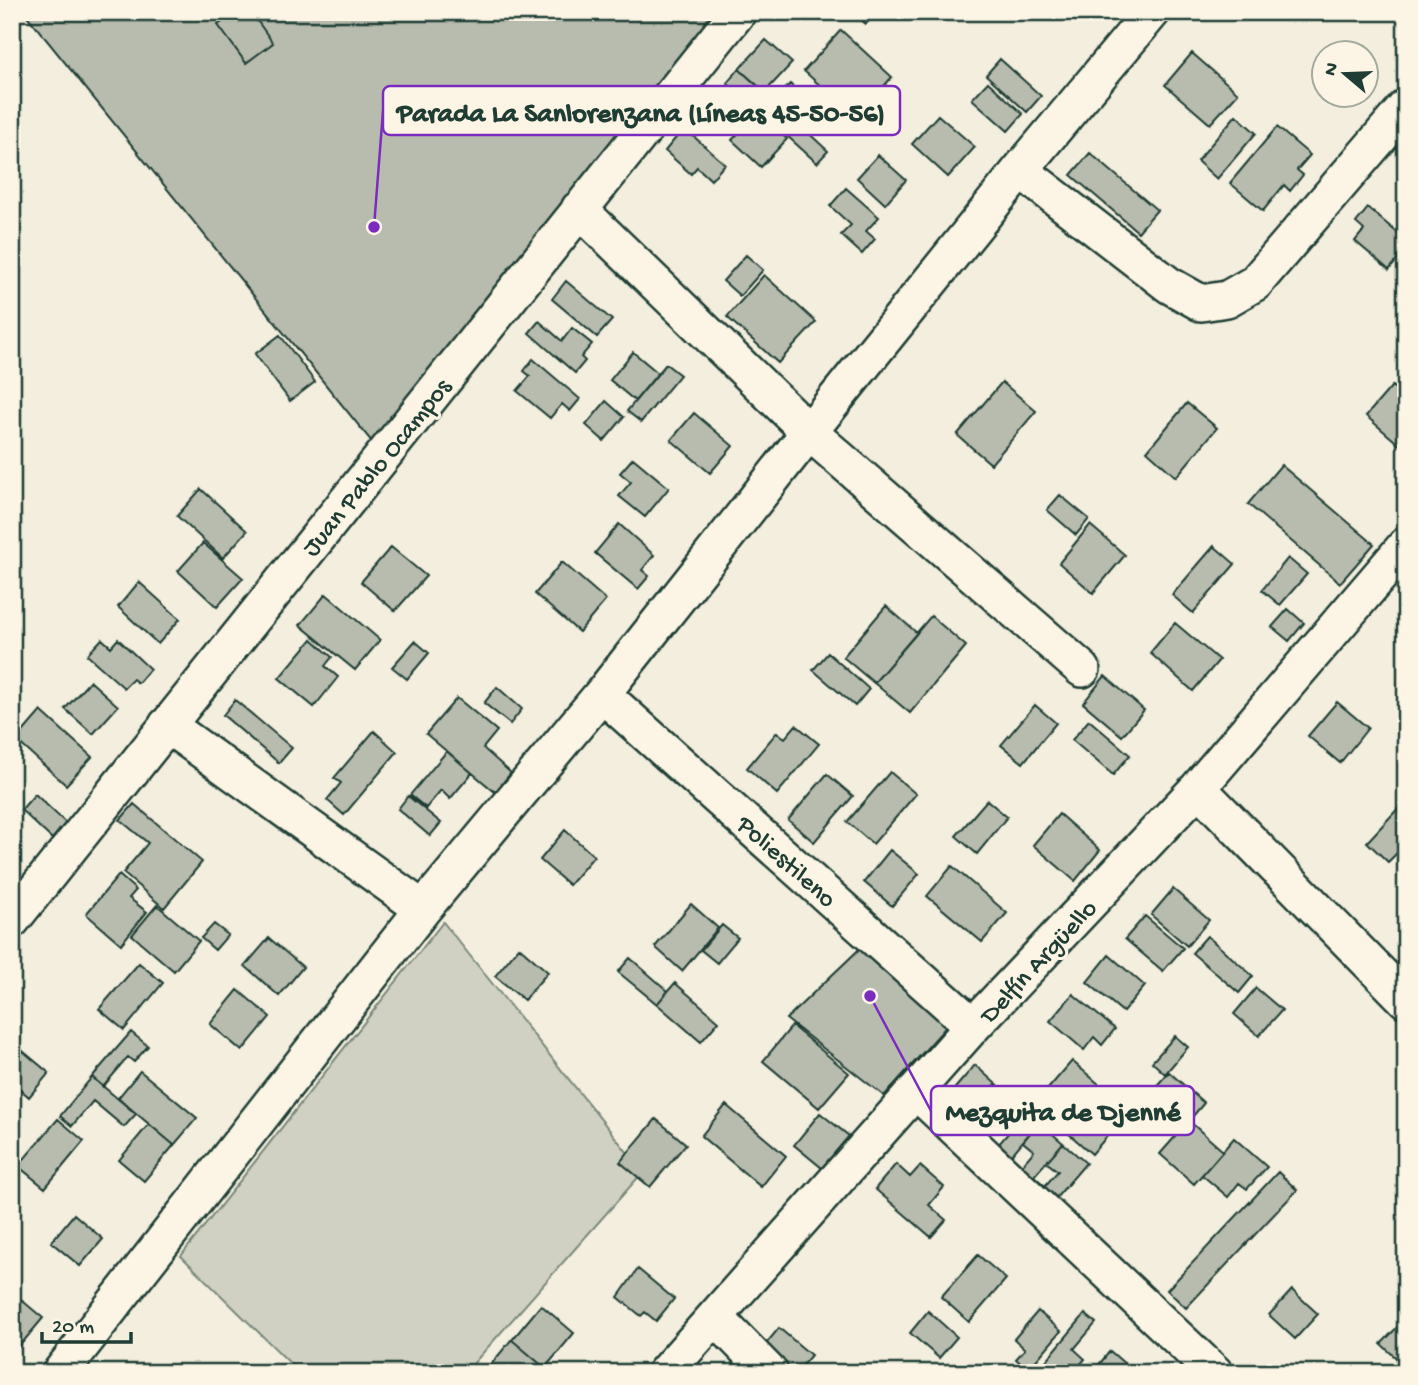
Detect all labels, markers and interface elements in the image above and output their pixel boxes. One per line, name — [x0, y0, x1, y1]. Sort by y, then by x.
north arrow — [1310, 38, 1380, 108]
text: N — [1319, 60, 1345, 79]
callout: Parada La Sanlorenzana (Líneas 45-50-56) — [383, 86, 900, 135]
text: Parada La Sanlorenzana (Líneas 45-50-56) — [395, 99, 885, 132]
street label: Juan Pablo Ocampos — [297, 372, 461, 564]
street label: Poliestileno — [728, 810, 841, 916]
street label: Delfín Argüello — [974, 895, 1106, 1033]
callout: Mezquita de Djenné — [931, 1086, 1194, 1135]
text: Mezquita de Djenné — [945, 1098, 1182, 1131]
scale bar — [42, 1301, 131, 1345]
text: 20 m — [52, 1316, 94, 1341]

